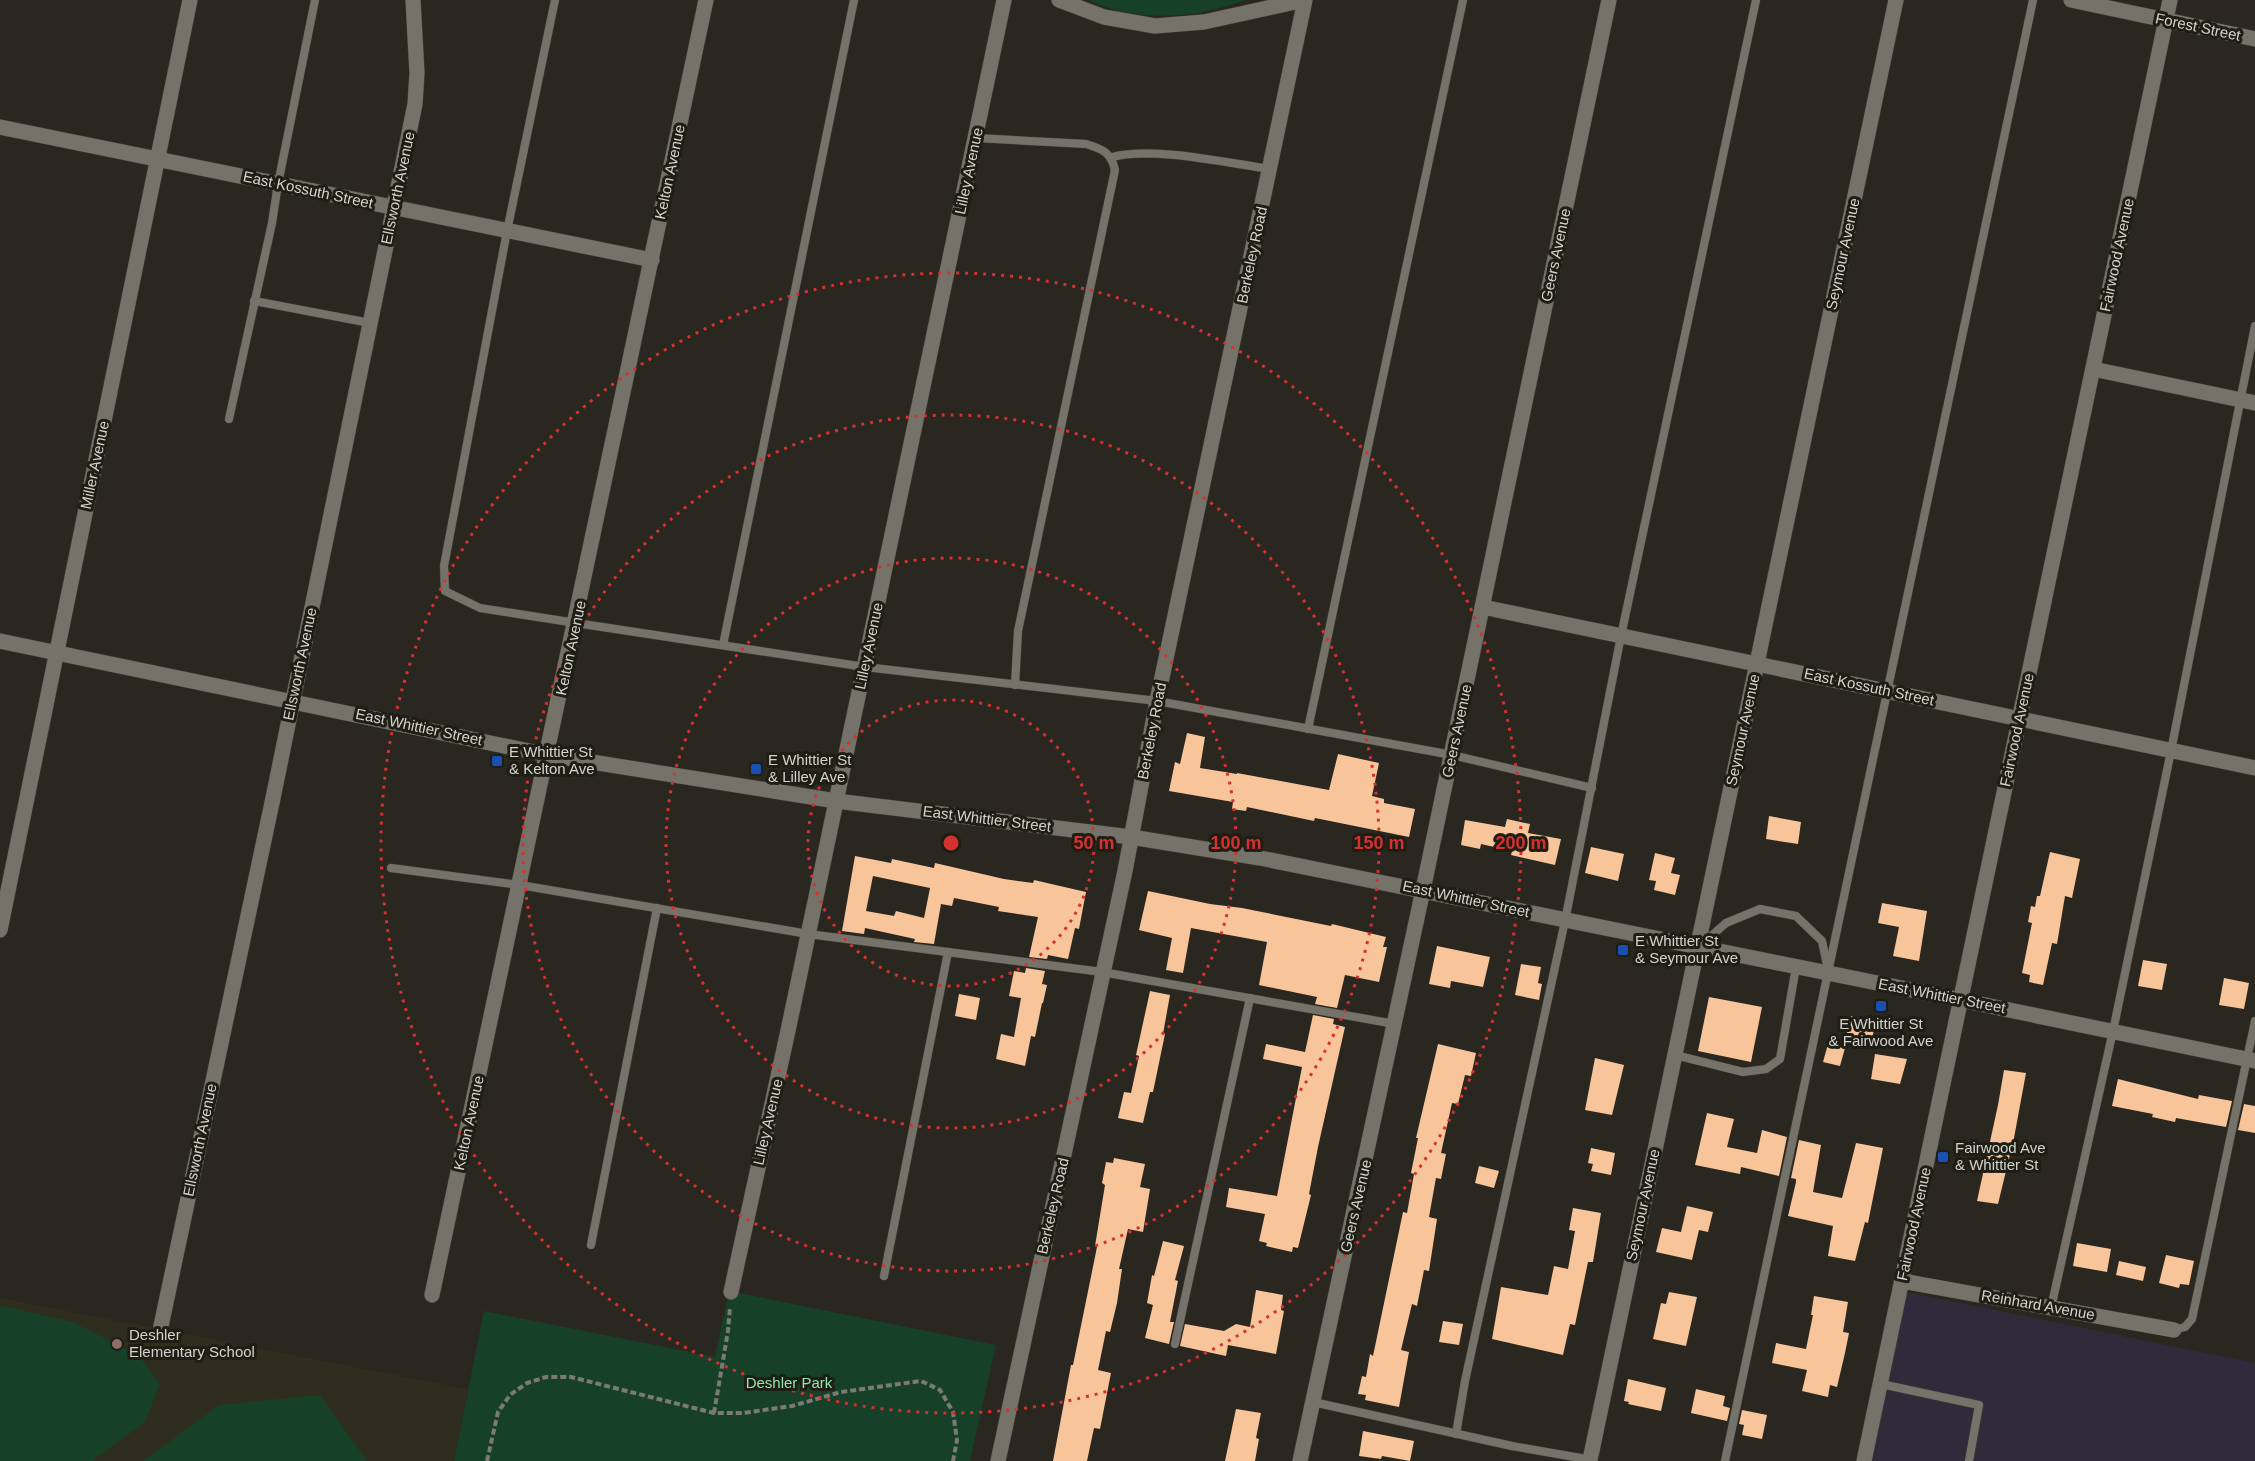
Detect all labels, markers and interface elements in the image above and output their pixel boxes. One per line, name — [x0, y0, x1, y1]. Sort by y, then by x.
street label: Forest Street — [2154, 9, 2243, 44]
street label: Kelton Avenue — [651, 123, 688, 221]
street label: Lilley Avenue — [951, 126, 986, 216]
street label: Ellsworth Avenue — [377, 130, 418, 246]
street label: East Kossuth Street — [241, 167, 376, 212]
street label: Seymour Avenue — [1822, 196, 1863, 311]
street label: Fairwood Avenue — [2096, 197, 2137, 313]
street label: Berkeley Road — [1233, 205, 1270, 305]
street label: Geers Avenue — [1537, 207, 1574, 303]
street label: Miller Avenue — [77, 419, 112, 511]
street label: Kelton Avenue — [552, 599, 589, 697]
street label: Lilley Avenue — [851, 601, 886, 691]
street label: Ellsworth Avenue — [279, 606, 320, 722]
street label: East Kossuth Street — [1802, 664, 1937, 709]
street label: Seymour Avenue — [1722, 672, 1763, 787]
street label: Fairwood Avenue — [1996, 672, 2037, 788]
street label: Berkeley Road — [1134, 681, 1169, 781]
street label: Geers Avenue — [1438, 683, 1475, 779]
street label: East Whittier Street — [354, 705, 485, 748]
place label: E Whittier St & Kelton Ave — [509, 743, 595, 777]
place label: E Whittier St & Lilley Ave — [768, 751, 852, 785]
marker: E Whittier St & Kelton Ave — [490, 754, 504, 768]
marker: E Whittier St & Lilley Ave — [749, 762, 763, 776]
street label: East Whittier Street — [922, 802, 1053, 835]
centre of rings — [941, 833, 961, 853]
text: 50 m — [1073, 833, 1115, 853]
text: 100 m — [1210, 833, 1262, 853]
text: 150 m — [1353, 833, 1405, 853]
text: 200 m — [1495, 833, 1547, 853]
street label: East Whittier Street — [1401, 877, 1532, 920]
place label: E Whittier St & Seymour Ave — [1635, 932, 1738, 966]
marker: E Whittier St & Seymour Ave — [1616, 943, 1630, 957]
street label: East Whittier Street — [1877, 975, 2008, 1016]
marker: E Whittier St & Fairwood Ave — [1874, 999, 1888, 1013]
place label: E Whittier St & Fairwood Ave — [1829, 1015, 1933, 1049]
street label: Kelton Avenue — [450, 1074, 487, 1172]
street label: Lilley Avenue — [749, 1077, 786, 1167]
street label: Ellsworth Avenue — [179, 1082, 220, 1198]
place label: Fairwood Ave & Whittier St — [1955, 1139, 2046, 1173]
street label: Seymour Avenue — [1622, 1147, 1663, 1262]
marker: Fairwood Ave & Whittier St — [1936, 1150, 1950, 1164]
street label: Berkeley Road — [1033, 1156, 1072, 1256]
street label: Geers Avenue — [1337, 1158, 1374, 1254]
street label: Fairwood Avenue — [1893, 1166, 1934, 1282]
street label: Reinhard Avenue — [1980, 1286, 2096, 1323]
place label: Deshler Elementary School — [129, 1326, 255, 1360]
marker: Deshler Elementary School — [110, 1337, 124, 1351]
park label: Deshler Park — [746, 1374, 833, 1391]

